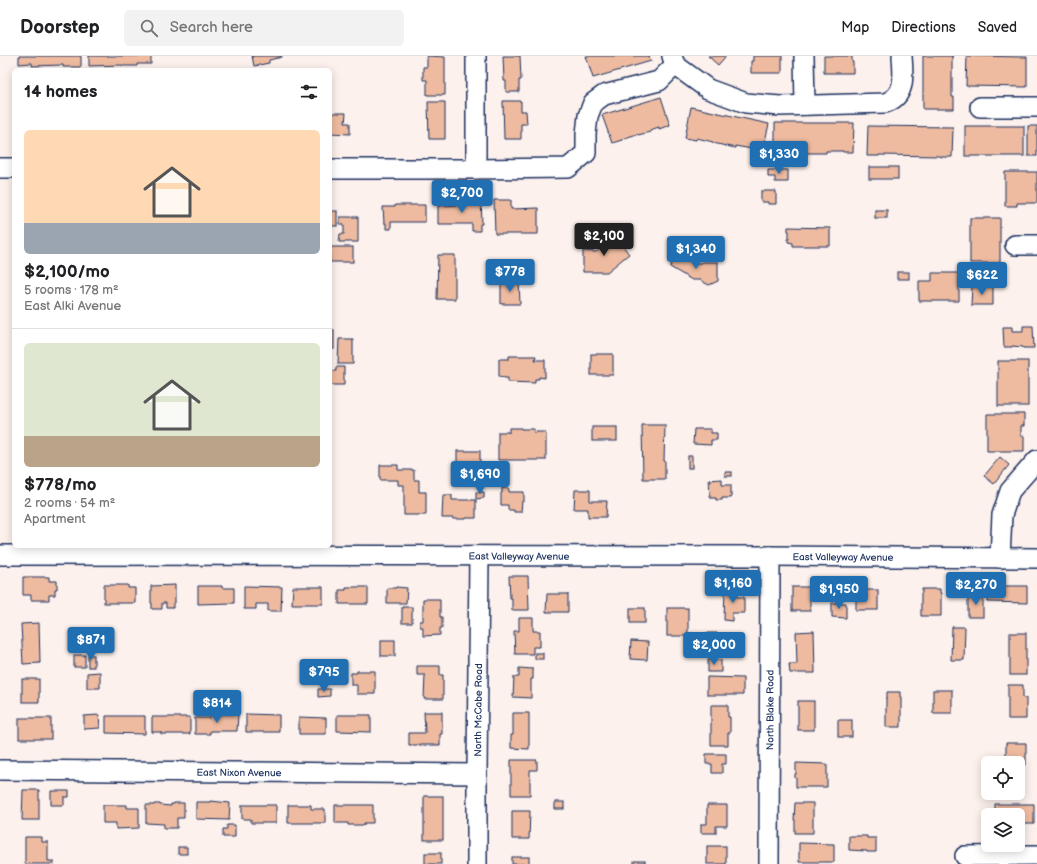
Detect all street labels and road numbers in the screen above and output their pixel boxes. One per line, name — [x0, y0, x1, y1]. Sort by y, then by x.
street label: East Valleyway Avenue — [468, 551, 570, 563]
street label: East Valleyway Avenue — [792, 551, 894, 564]
street label: North McCabe Road — [472, 663, 485, 757]
street label: North Blake Road — [764, 669, 777, 750]
street label: East Nixon Avenue — [196, 767, 282, 779]

